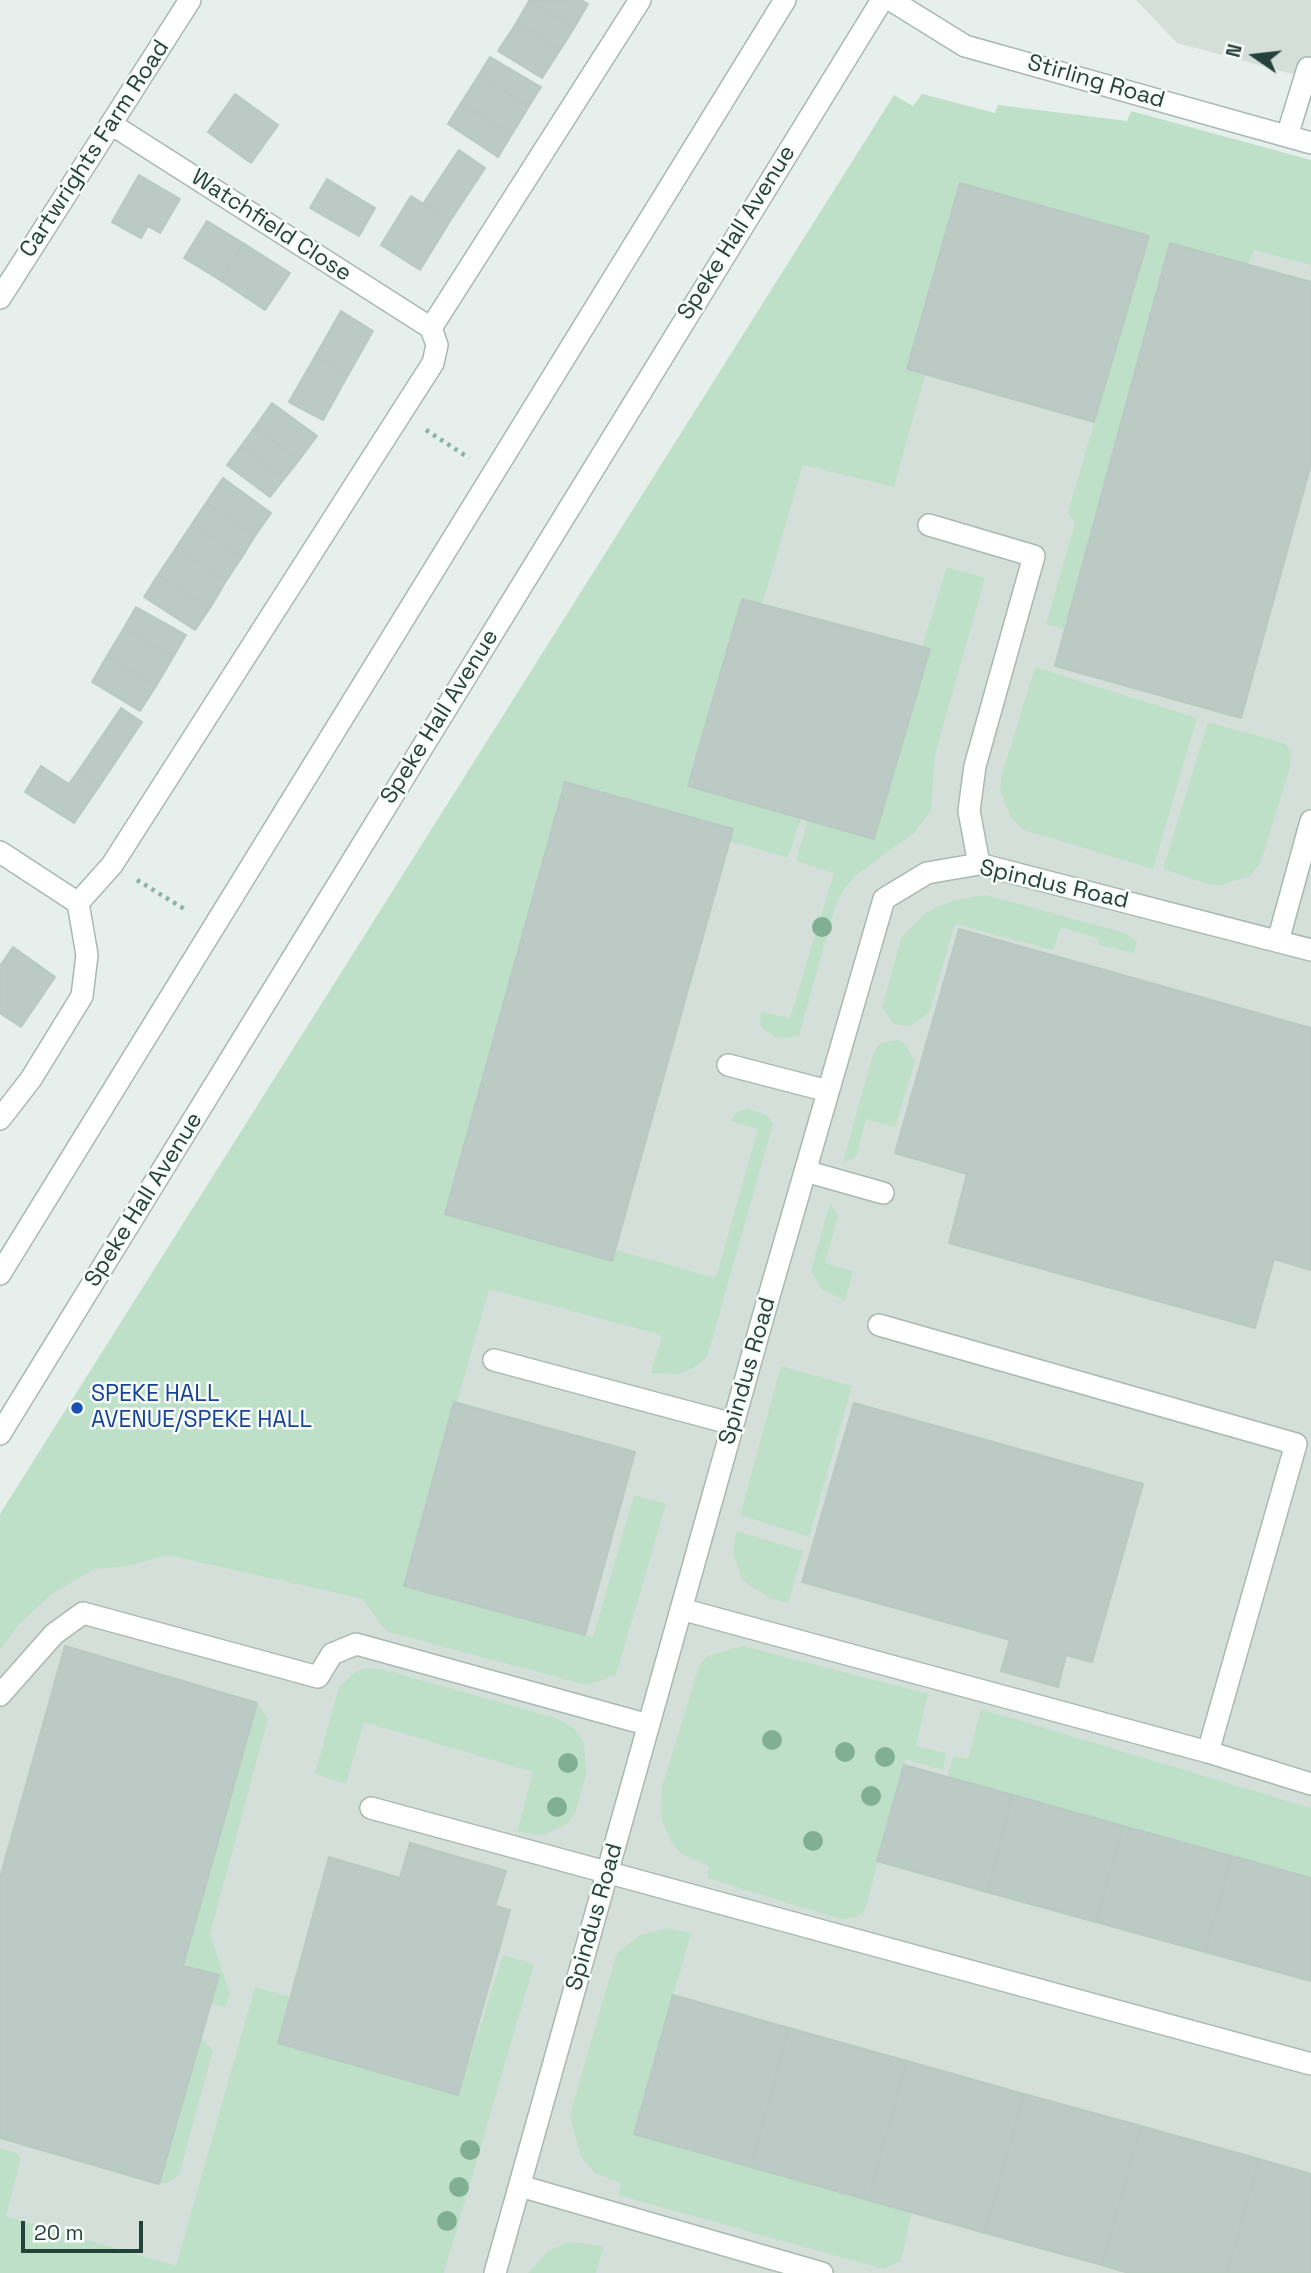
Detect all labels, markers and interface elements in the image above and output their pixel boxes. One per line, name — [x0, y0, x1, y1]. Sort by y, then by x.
north arrow — [1220, 21, 1290, 91]
street label: Cartwrights Farm Road — [14, 35, 176, 263]
text: N — [1220, 42, 1248, 60]
street label: Stirling Road — [1024, 49, 1168, 115]
street label: Speke Hall Avenue — [672, 141, 802, 325]
street label: Watchfield Close — [186, 164, 356, 288]
street label: Speke Hall Avenue — [375, 625, 505, 809]
street label: Spindus Road — [977, 854, 1131, 916]
street label: Speke Hall Avenue — [79, 1108, 209, 1292]
street label: Spindus Road — [714, 1294, 782, 1448]
place label: SPEKE HALL AVENUE/SPEKE HALL — [91, 1381, 312, 1435]
marker: SPEKE HALL AVENUE/SPEKE HALL — [69, 1400, 85, 1416]
street label: Spindus Road — [561, 1840, 629, 1994]
scale bar — [24, 2206, 147, 2250]
text: 20 m — [34, 2219, 84, 2246]

